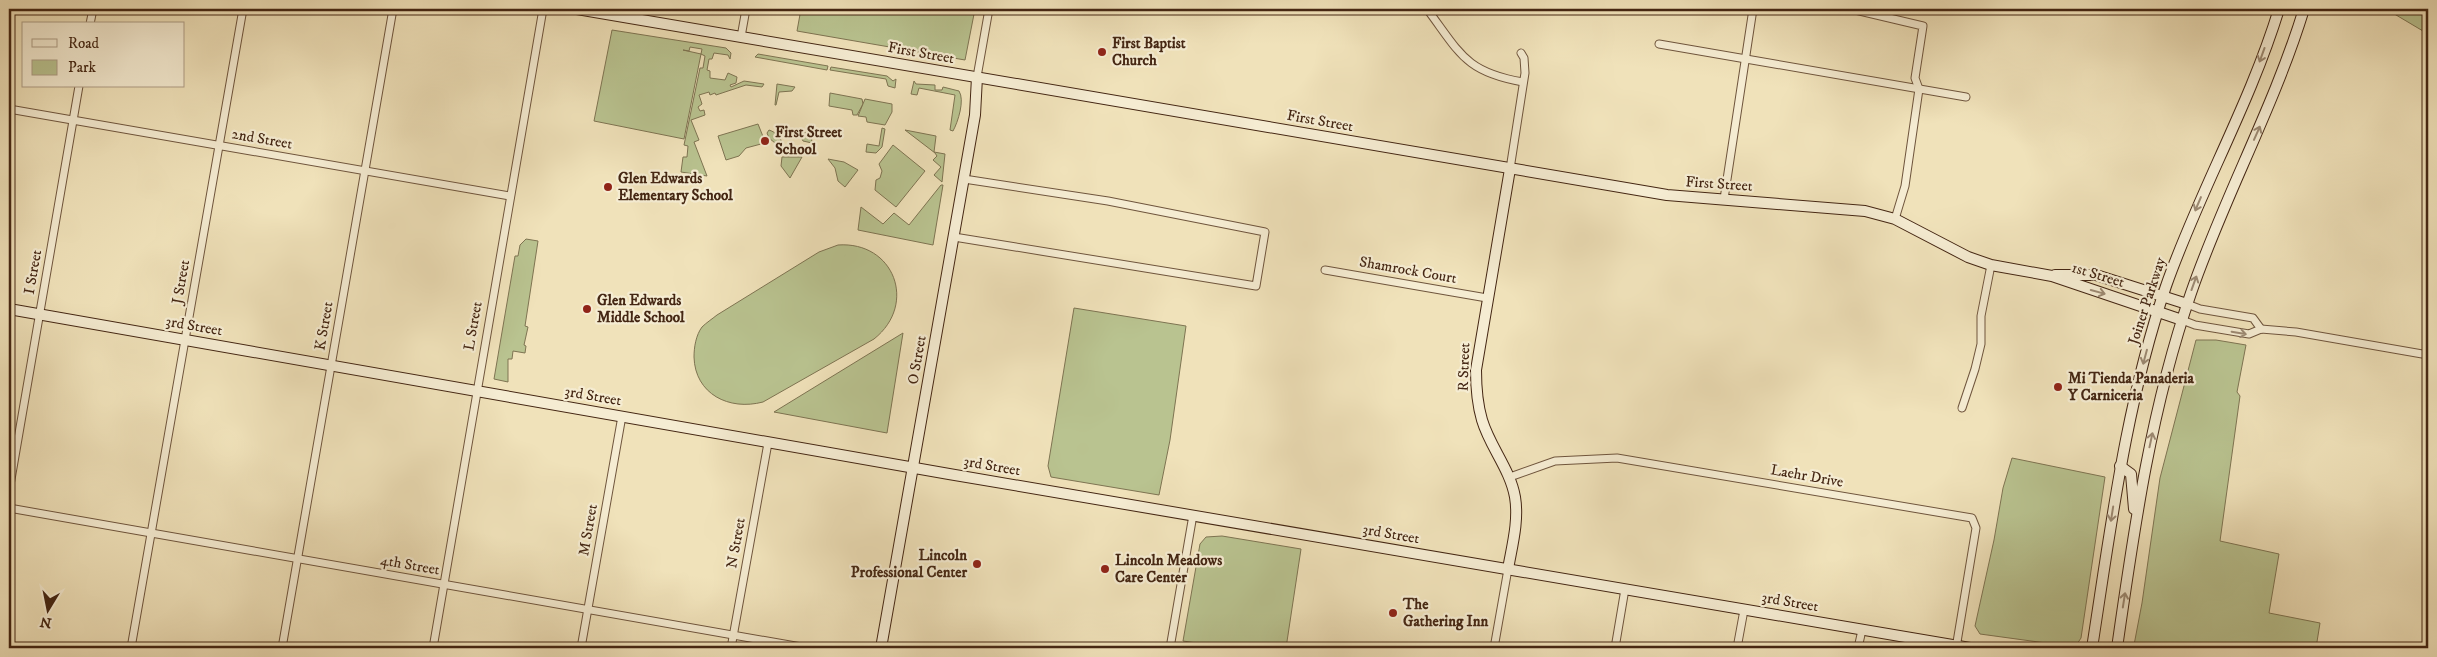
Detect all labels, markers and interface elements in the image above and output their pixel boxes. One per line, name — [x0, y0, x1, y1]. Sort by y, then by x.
legend — [22, 22, 185, 88]
text: Road — [68, 34, 100, 53]
place label: First Baptist Church — [1112, 34, 1186, 70]
street label: First Street — [886, 38, 956, 68]
marker: First Baptist Church — [1096, 46, 1108, 58]
one-way arrow — [2257, 46, 2266, 62]
text: Park — [68, 58, 97, 77]
street label: First Street — [1285, 106, 1355, 136]
place label: First Street School — [775, 123, 842, 159]
street label: 2nd Street — [230, 124, 294, 154]
one-way arrow — [2252, 126, 2262, 141]
marker: First Street School — [759, 135, 771, 147]
place label: Glen Edwards Elementary School — [618, 169, 733, 205]
street label: First Street — [1685, 172, 1753, 196]
marker: Glen Edwards Elementary School — [602, 181, 614, 193]
one-way arrow — [2192, 196, 2202, 211]
street label: I Street — [20, 248, 46, 296]
street label: Shamrock Court — [1358, 252, 1458, 288]
street label: Joiner Parkway — [2123, 254, 2170, 349]
street label: J Street — [167, 258, 194, 308]
street label: 1st Street — [2069, 258, 2127, 292]
one-way arrow — [2190, 276, 2199, 292]
one-way arrow — [2089, 287, 2105, 297]
place label: Glen Edwards Middle School — [597, 291, 685, 327]
street label: K Street — [310, 300, 338, 352]
street label: L Street — [459, 300, 487, 352]
marker: Glen Edwards Middle School — [581, 303, 593, 315]
street label: 3rd Street — [164, 312, 224, 340]
one-way arrow — [2230, 328, 2246, 338]
street label: O Street — [903, 334, 931, 386]
street label: R Street — [1454, 342, 1474, 392]
one-way arrow — [2140, 349, 2149, 365]
place label: Mi Tienda Panaderia Y Carniceria — [2067, 369, 2194, 405]
marker: Mi Tienda Panaderia Y Carniceria — [2052, 381, 2064, 393]
street label: 3rd Street — [563, 382, 623, 410]
one-way arrow — [2147, 432, 2156, 448]
street label: 3rd Street — [962, 452, 1022, 480]
street label: Laehr Drive — [1769, 460, 1845, 492]
street label: M Street — [574, 502, 602, 557]
one-way arrow — [2107, 506, 2117, 522]
street label: N Street — [722, 516, 750, 570]
street label: 3rd Street — [1361, 520, 1421, 548]
place label: Lincoln Professional Center — [851, 546, 967, 582]
street label: 4th Street — [379, 550, 441, 580]
place label: Lincoln Meadows Care Center — [1115, 551, 1222, 587]
marker: Lincoln Professional Center — [971, 558, 983, 570]
marker: Lincoln Meadows Care Center — [1099, 563, 1111, 575]
north arrow — [22, 584, 72, 634]
street label: 3rd Street — [1760, 588, 1820, 616]
one-way arrow — [2119, 592, 2129, 608]
place label: The Gathering Inn — [1402, 595, 1489, 631]
marker: The Gathering Inn — [1387, 607, 1399, 619]
text: N — [38, 612, 53, 632]

